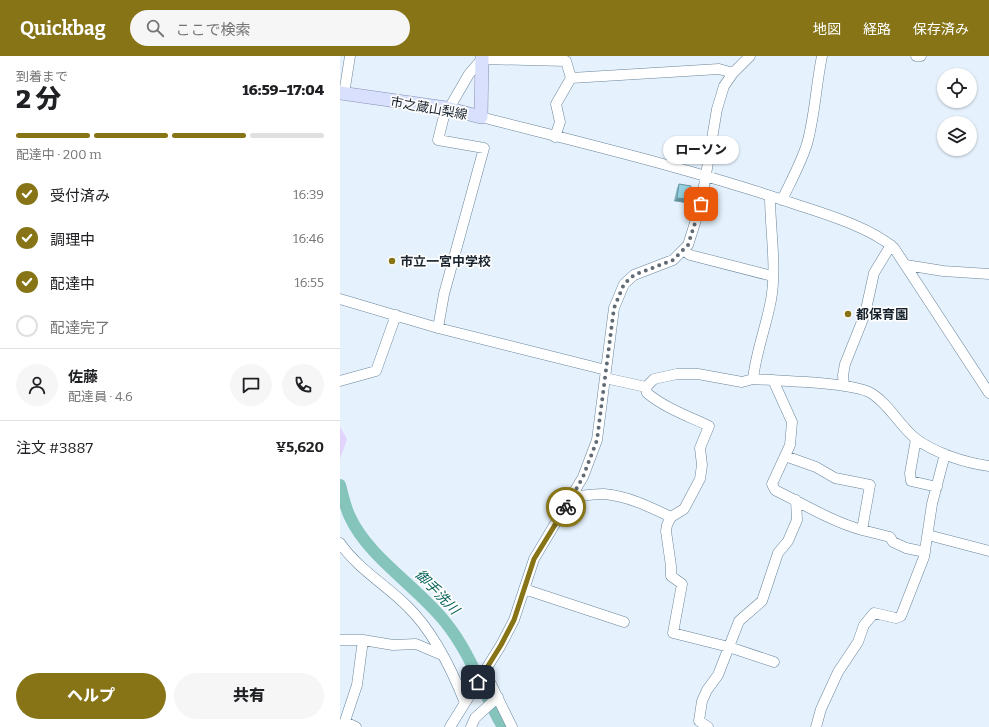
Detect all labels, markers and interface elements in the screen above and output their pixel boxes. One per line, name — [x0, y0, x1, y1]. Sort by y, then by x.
search box — [130, 10, 410, 46]
text: Quickbag — [20, 17, 106, 40]
icon: search — [144, 17, 166, 39]
text: ここで検索 — [176, 21, 251, 39]
text: 地図 — [813, 21, 841, 38]
text: 経路 — [863, 21, 891, 38]
text: 保存済み — [913, 21, 969, 38]
map controls — [937, 68, 977, 156]
button: locate — [937, 68, 977, 108]
text: 到着まで — [16, 69, 68, 84]
text: 16:59–17:04 — [242, 81, 324, 99]
text: 2 分 — [16, 84, 61, 115]
street label: 市之蔵山梨線 — [389, 94, 469, 122]
button: layers — [937, 116, 977, 156]
callout: ローソン — [663, 136, 739, 164]
text: ローソン — [675, 142, 727, 157]
text: 配達中 · 200 m — [16, 147, 102, 162]
icon: check — [16, 183, 38, 205]
text: 受付済み — [50, 187, 110, 205]
text: 16:39 — [293, 187, 324, 202]
pin — [684, 187, 718, 221]
icon: bag — [690, 193, 712, 215]
icon: check — [16, 227, 38, 249]
text: 調理中 — [50, 231, 95, 249]
text: 16:46 — [293, 231, 324, 246]
place label: 市立一宮中学校 — [400, 254, 491, 269]
marker: 市立一宮中学校 — [387, 256, 397, 266]
icon: check — [16, 271, 38, 293]
text: 配達中 — [50, 275, 95, 293]
text: 16:55 — [294, 275, 324, 290]
place label: 都保育園 — [856, 307, 908, 322]
marker: 都保育園 — [843, 309, 853, 319]
text: 配達完了 — [50, 319, 110, 337]
button: person — [16, 364, 58, 406]
button: chat — [230, 364, 272, 406]
button: phone — [282, 364, 324, 406]
text: 佐藤 — [68, 368, 98, 386]
text: 配達員 · 4.6 — [68, 389, 133, 404]
text: ¥5,620 — [276, 438, 324, 456]
text: 注文 #3887 — [16, 439, 93, 457]
courier — [546, 487, 586, 527]
icon: bike — [555, 496, 577, 518]
water label: 御手洗川 — [411, 566, 464, 619]
pin — [461, 665, 495, 699]
icon: home — [467, 671, 489, 693]
button: ヘルプ — [16, 673, 166, 719]
button: 共有 — [174, 673, 324, 719]

